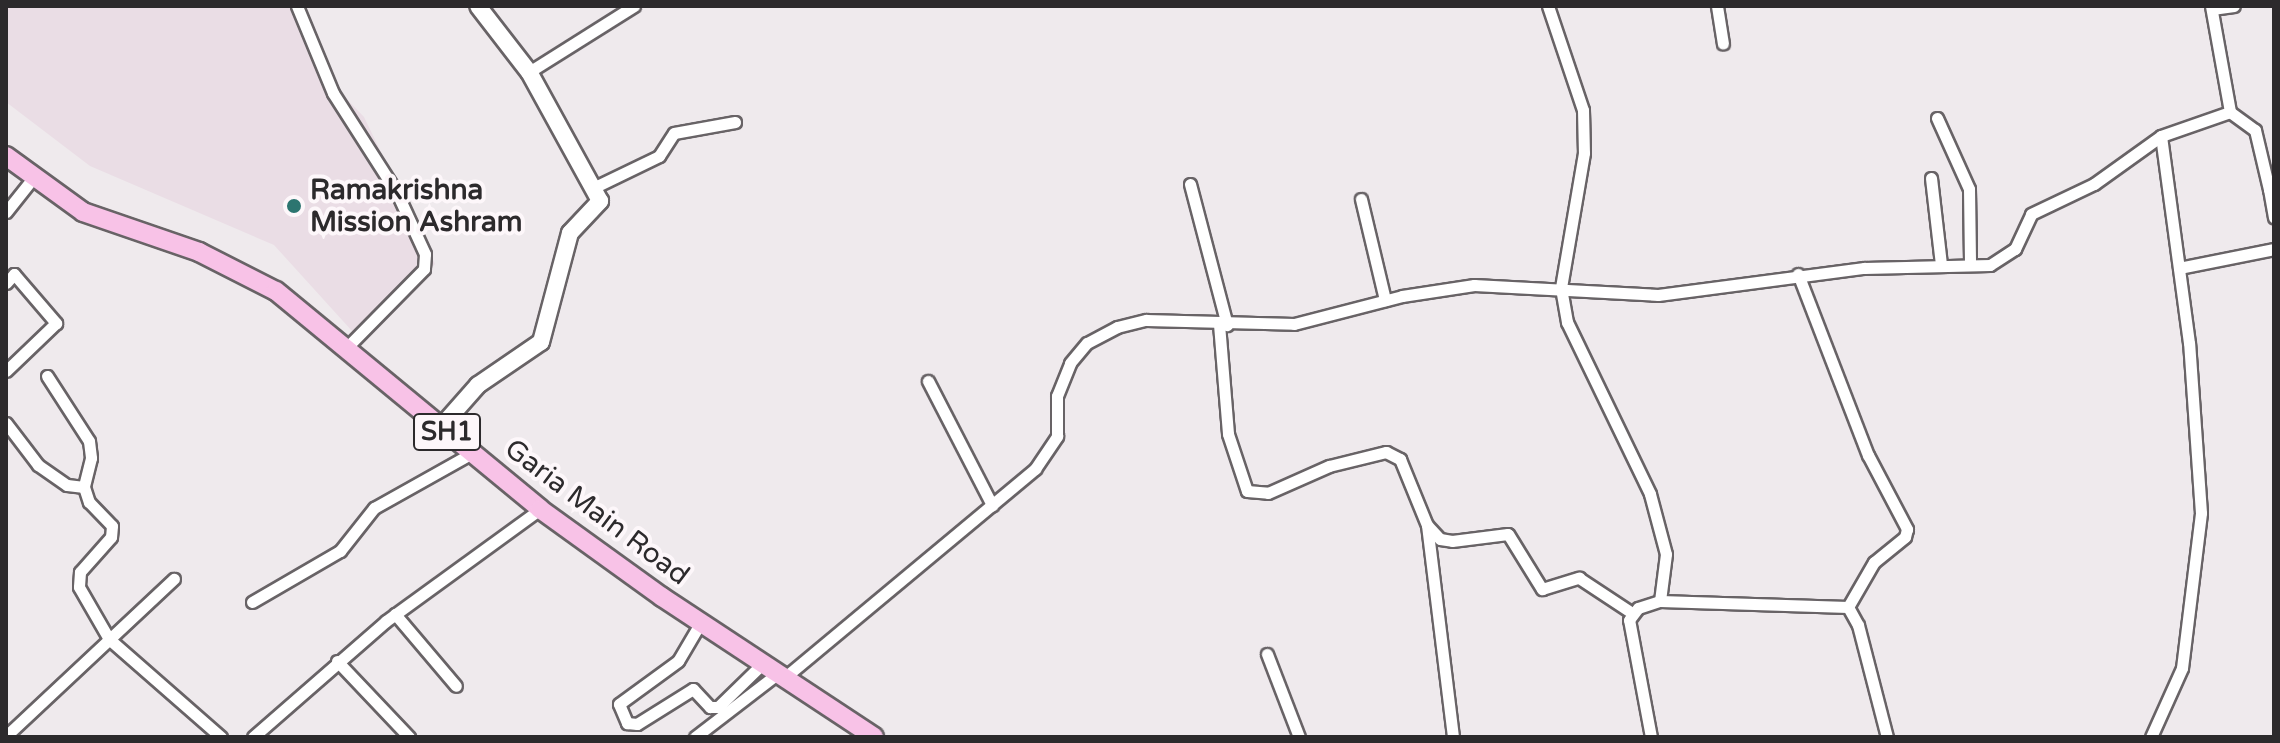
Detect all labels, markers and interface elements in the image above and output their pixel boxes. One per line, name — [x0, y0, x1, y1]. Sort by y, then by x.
place label: Ramakrishna Mission Ashram — [310, 173, 522, 239]
marker: Ramakrishna Mission Ashram — [285, 197, 303, 215]
road number: SH1 — [413, 410, 481, 454]
street label: Garia Main Road — [498, 432, 696, 592]

